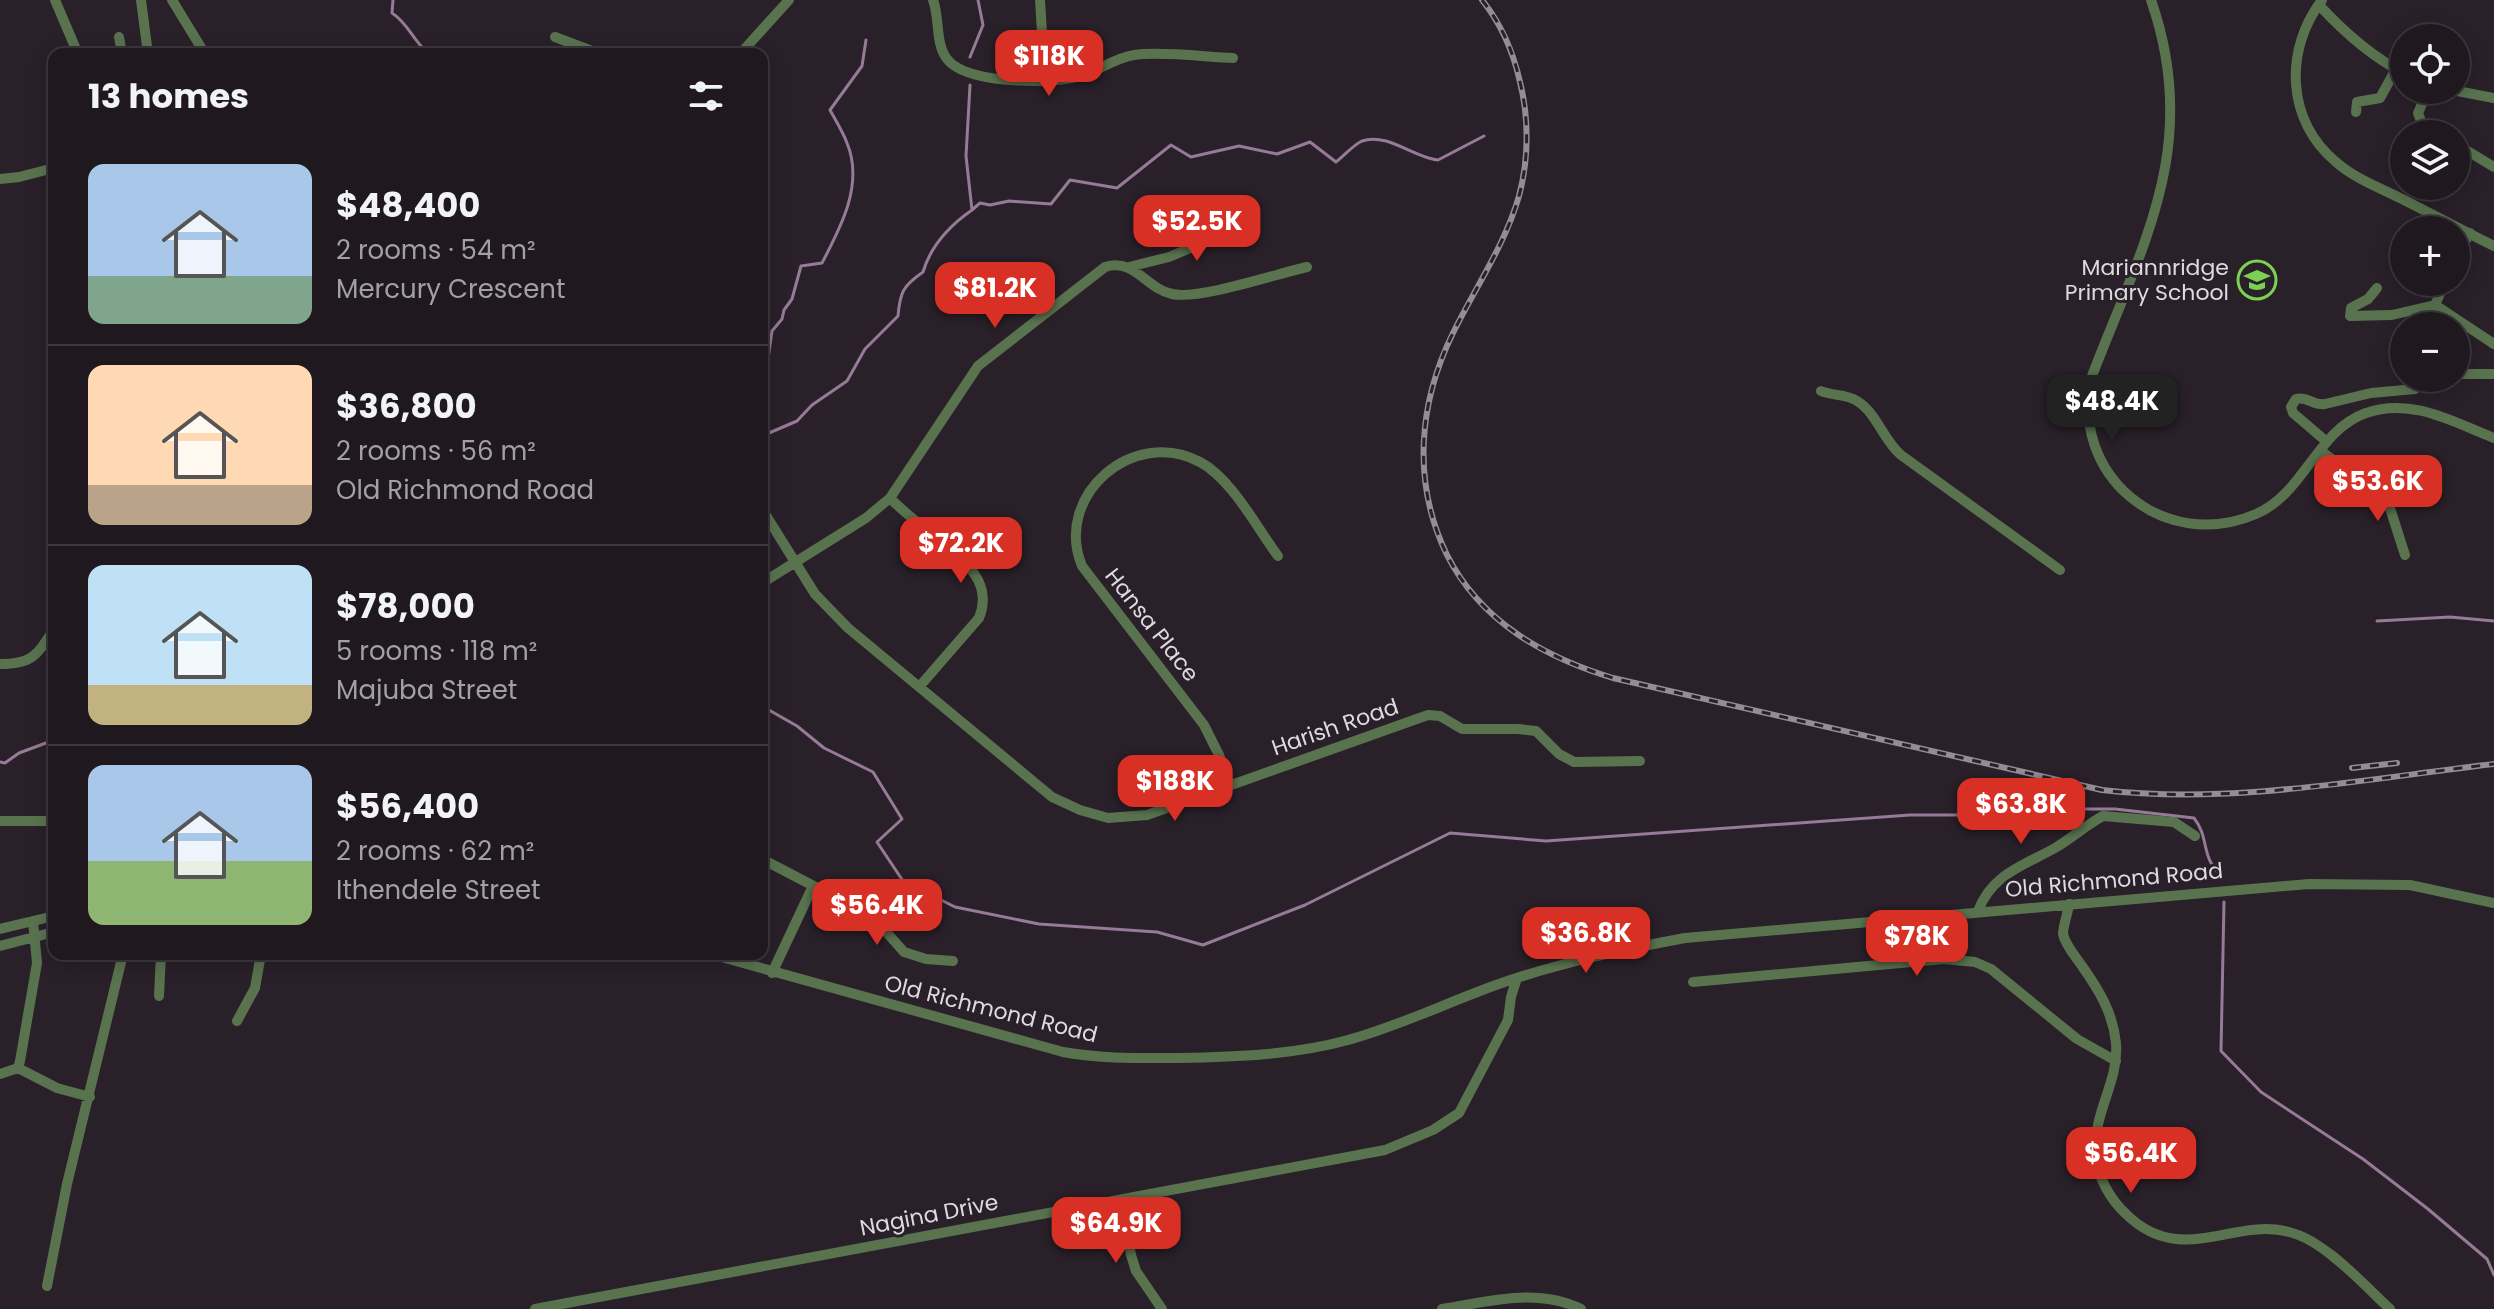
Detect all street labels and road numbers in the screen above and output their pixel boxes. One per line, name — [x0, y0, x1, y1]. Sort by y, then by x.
street label: Hansa Place — [1098, 562, 1206, 688]
street label: Harish Road — [1267, 691, 1403, 763]
street label: Old Richmond Road — [2004, 855, 2224, 905]
street label: Old Richmond Road — [881, 968, 1101, 1050]
street label: Nagina Drive — [857, 1186, 1001, 1244]

